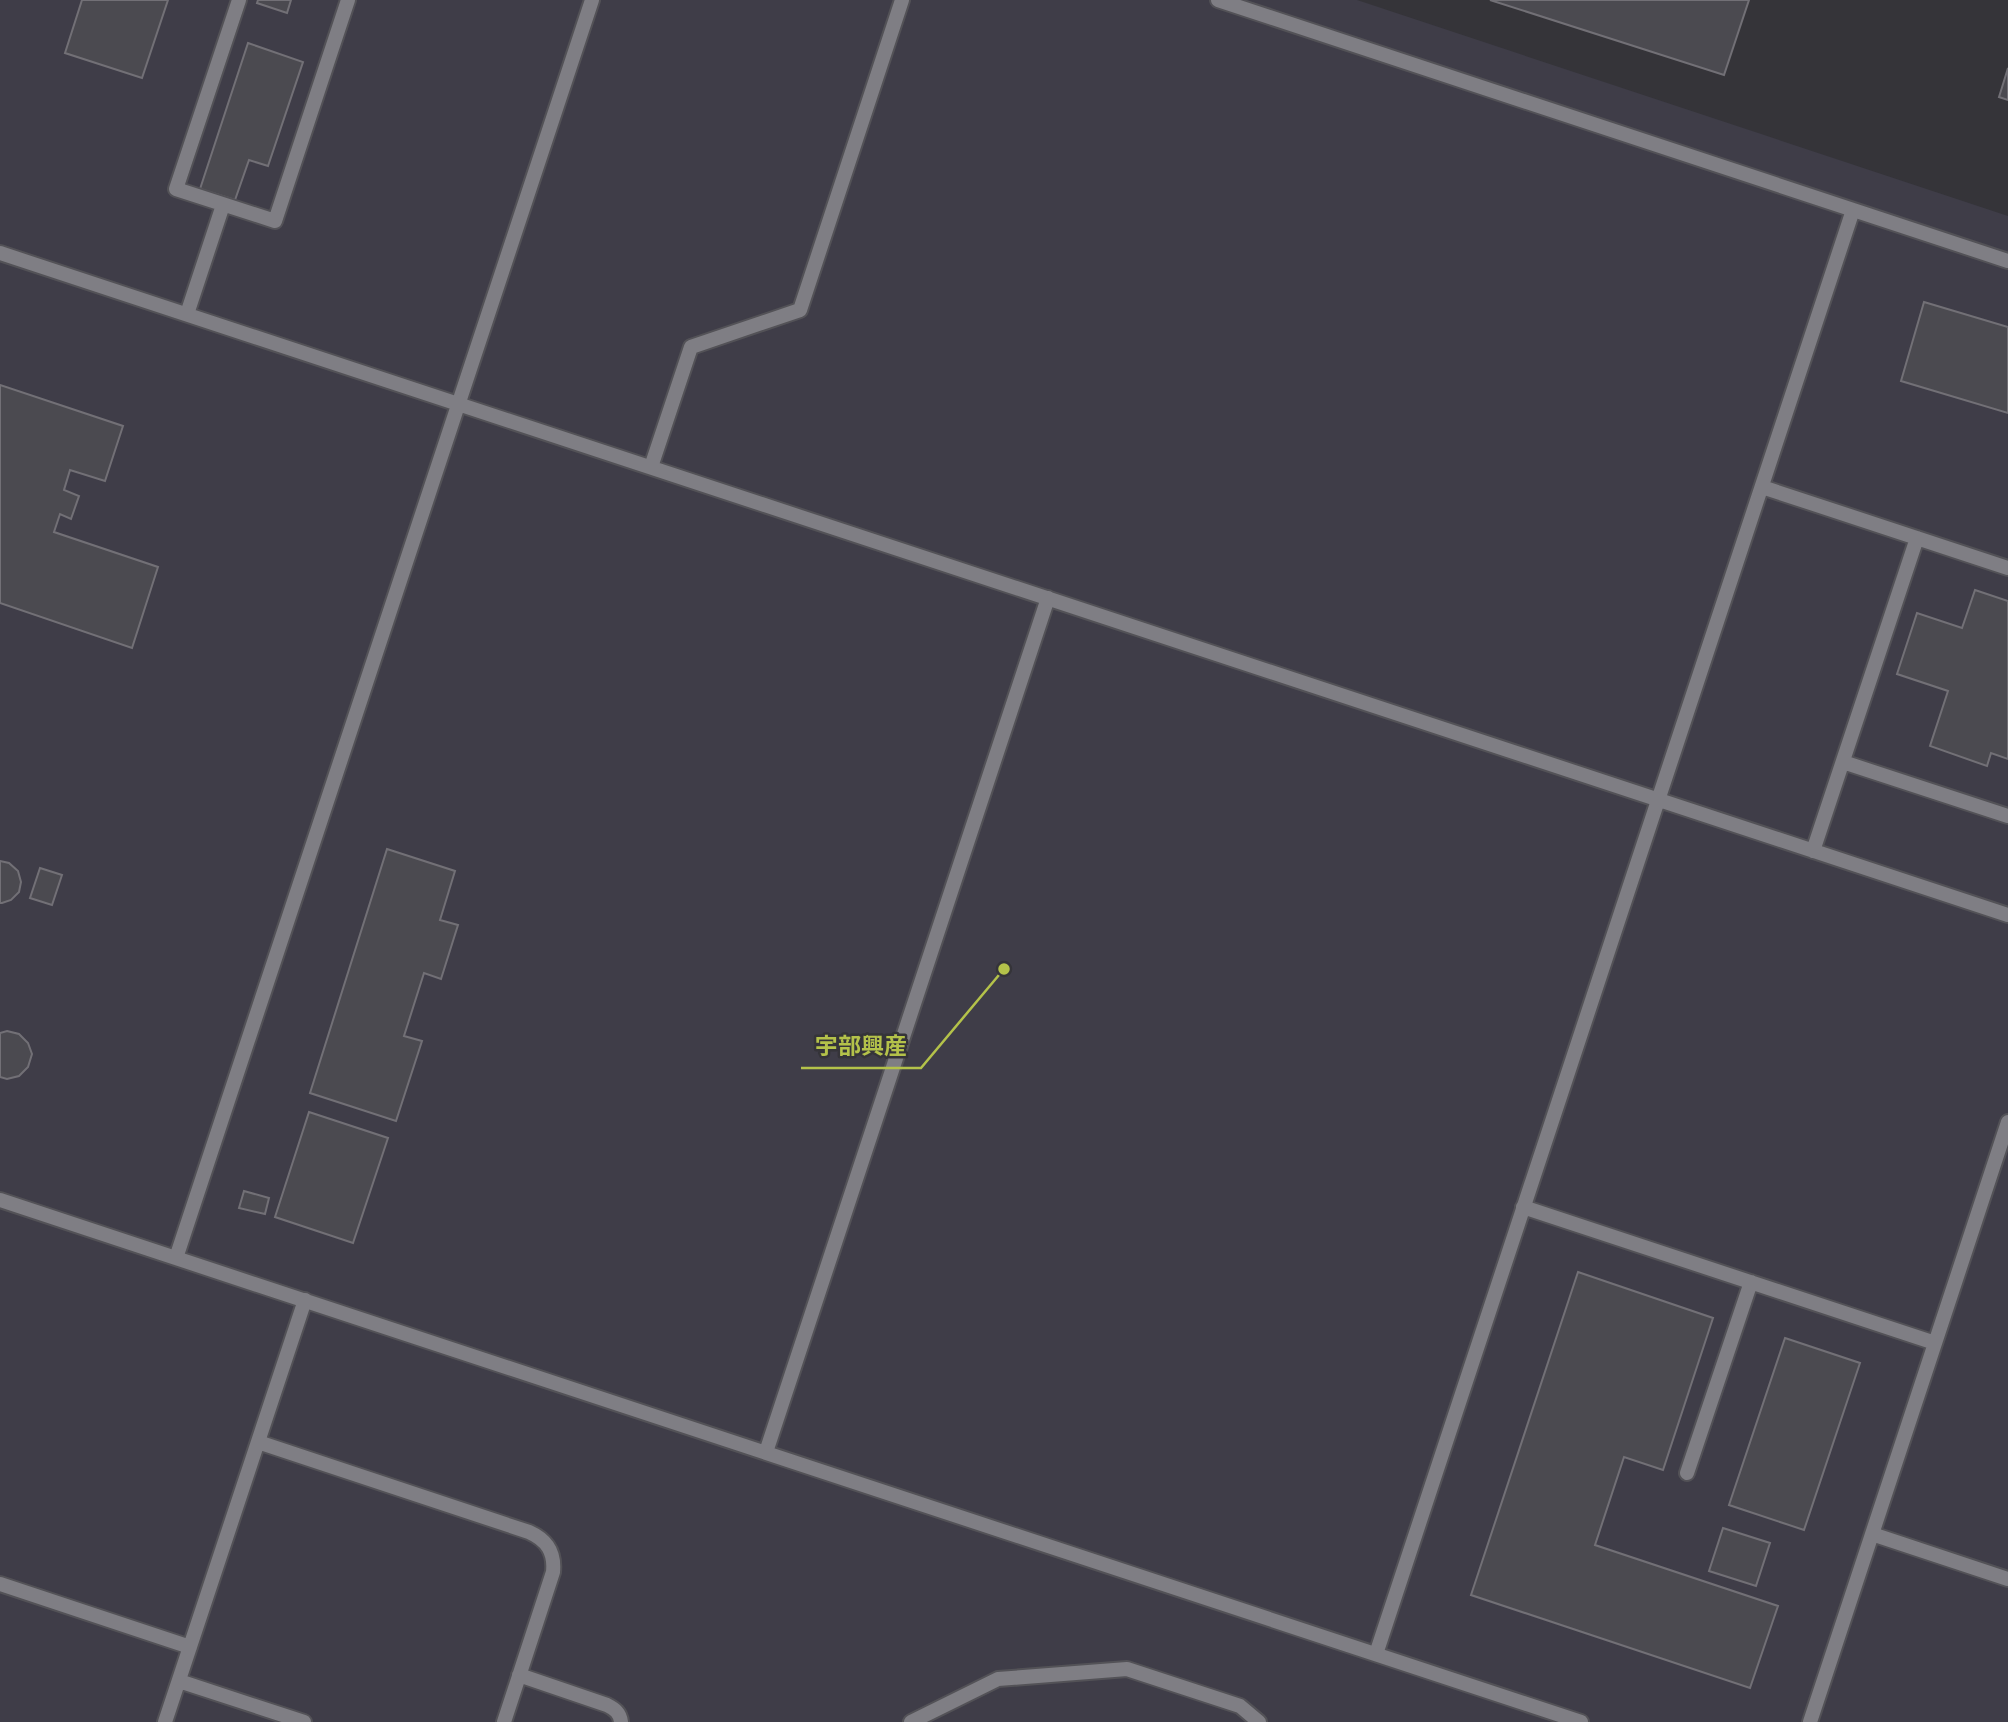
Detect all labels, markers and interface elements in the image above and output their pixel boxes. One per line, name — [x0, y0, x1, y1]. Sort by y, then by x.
callout: 宇部興産 — [801, 1024, 921, 1068]
text: 宇部興産 — [815, 1032, 907, 1061]

